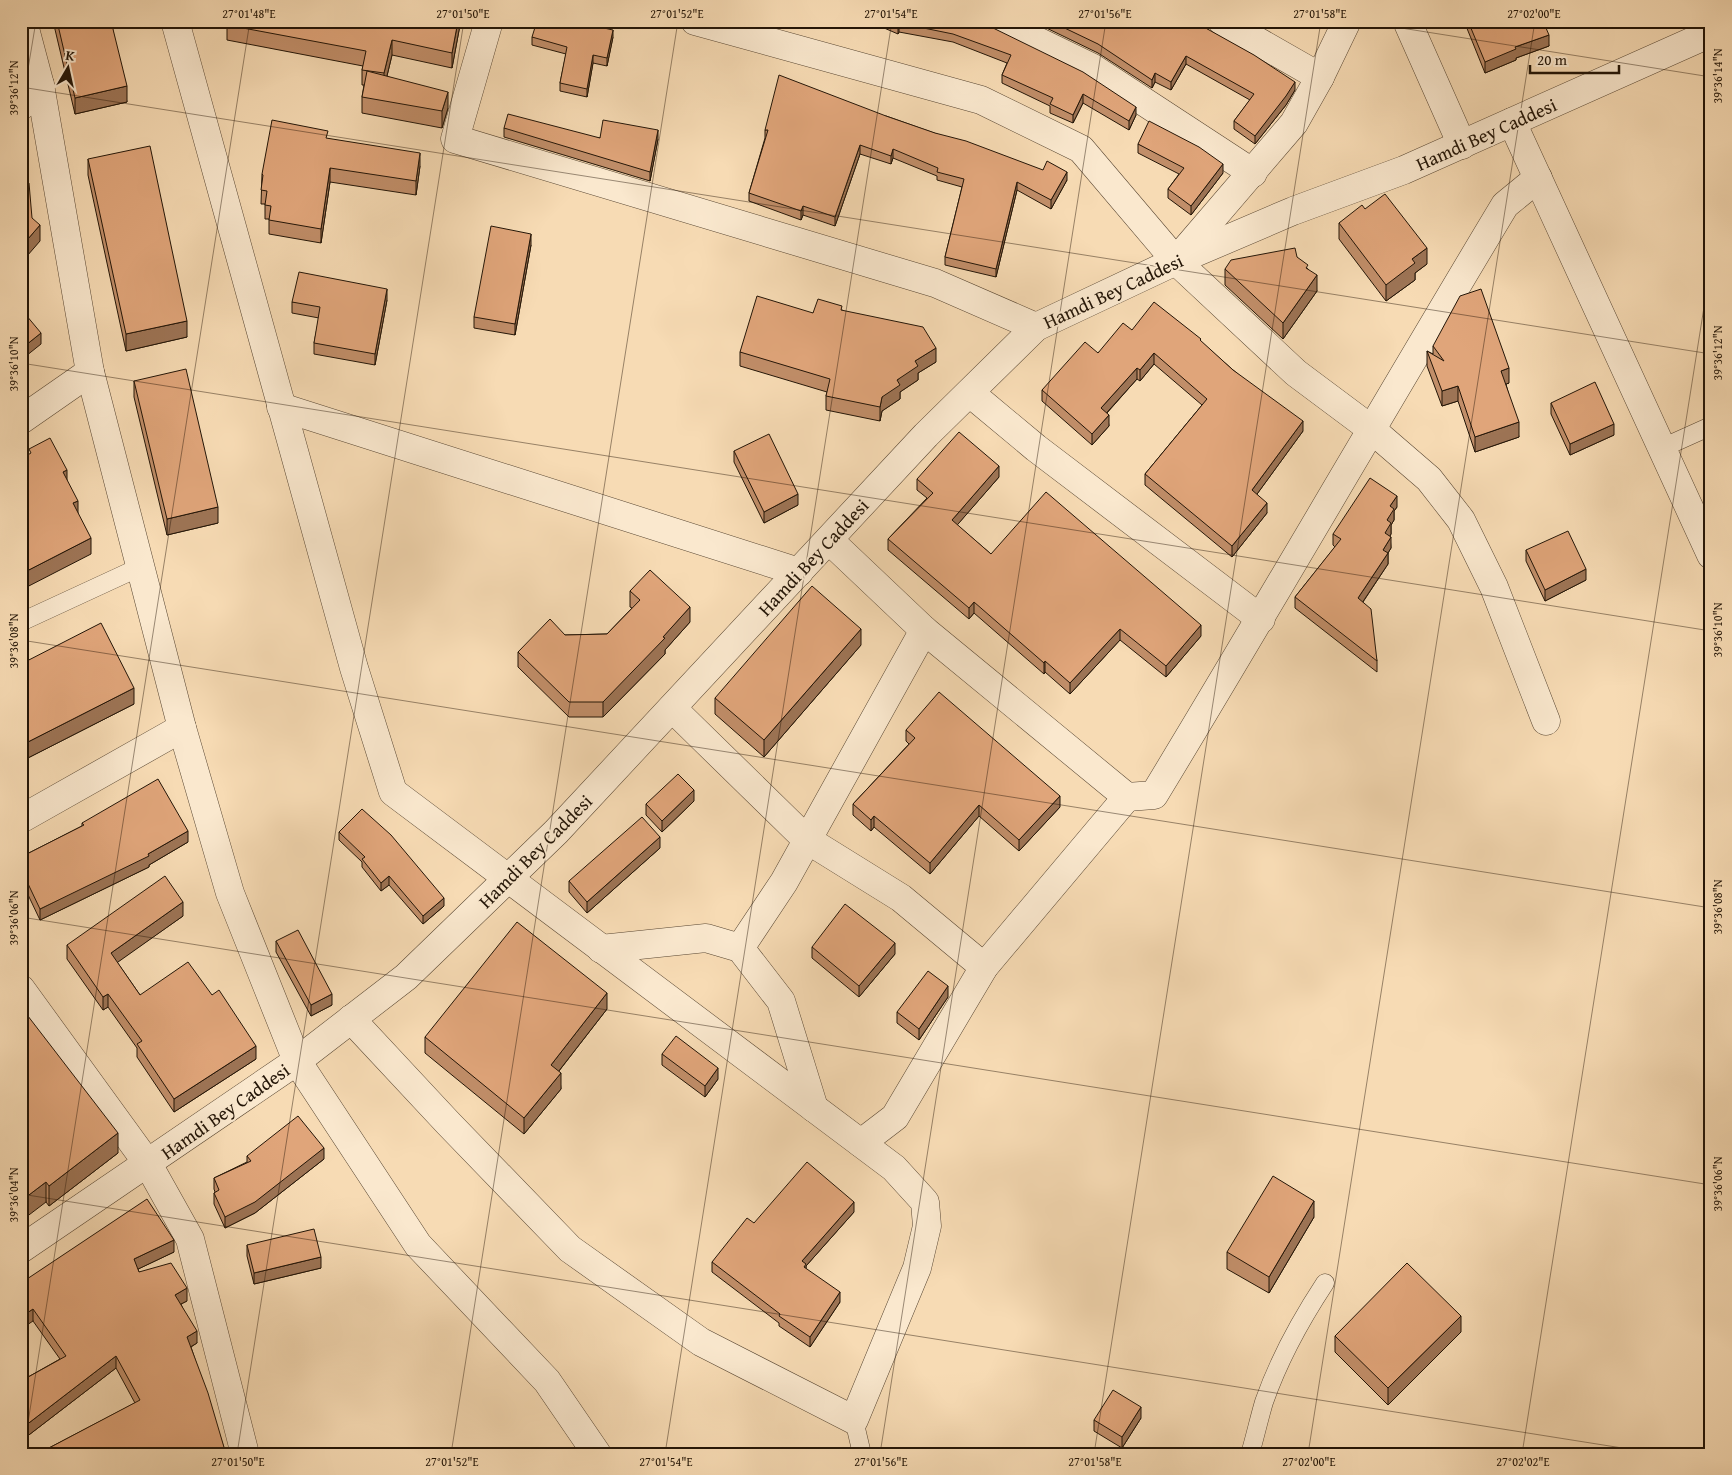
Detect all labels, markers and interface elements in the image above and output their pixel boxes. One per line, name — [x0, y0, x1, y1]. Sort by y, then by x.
text: 27°01'48"E — [222, 5, 276, 22]
text: 27°01'50"E — [436, 5, 490, 22]
text: 27°01'52"E — [650, 5, 704, 22]
text: 27°01'54"E — [864, 5, 918, 22]
text: 27°01'56"E — [1078, 5, 1132, 22]
text: 27°01'58"E — [1293, 5, 1347, 22]
text: 27°02'00"E — [1507, 5, 1561, 22]
north arrow — [42, 42, 92, 92]
scale bar — [1530, 42, 1618, 74]
text: K — [64, 45, 76, 66]
text: 39°36'14"N — [1709, 48, 1726, 104]
text: 20 m — [1537, 49, 1568, 70]
text: 39°36'12"N — [5, 60, 22, 116]
street label: Hamdi Bey Caddesi — [1411, 90, 1561, 178]
street label: Hamdi Bey Caddesi — [1038, 246, 1188, 336]
text: 39°36'12"N — [1709, 325, 1726, 381]
text: 39°36'10"N — [5, 336, 22, 392]
street label: Hamdi Bey Caddesi — [751, 492, 875, 622]
text: 39°36'10"N — [1709, 602, 1726, 658]
text: 39°36'08"N — [5, 613, 22, 669]
street label: Hamdi Bey Caddesi — [472, 788, 598, 914]
text: 39°36'08"N — [1709, 879, 1726, 935]
text: 39°36'06"N — [5, 890, 22, 946]
street label: Hamdi Bey Caddesi — [155, 1056, 295, 1166]
text: 39°36'06"N — [1709, 1156, 1726, 1212]
text: 39°36'04"N — [5, 1167, 22, 1223]
text: 27°01'50"E — [211, 1453, 265, 1470]
text: 27°01'52"E — [425, 1453, 479, 1470]
text: 27°01'54"E — [639, 1453, 693, 1470]
text: 27°01'56"E — [854, 1453, 908, 1470]
text: 27°01'58"E — [1068, 1453, 1122, 1470]
text: 27°02'00"E — [1282, 1453, 1336, 1470]
text: 27°02'02"E — [1496, 1453, 1550, 1470]

